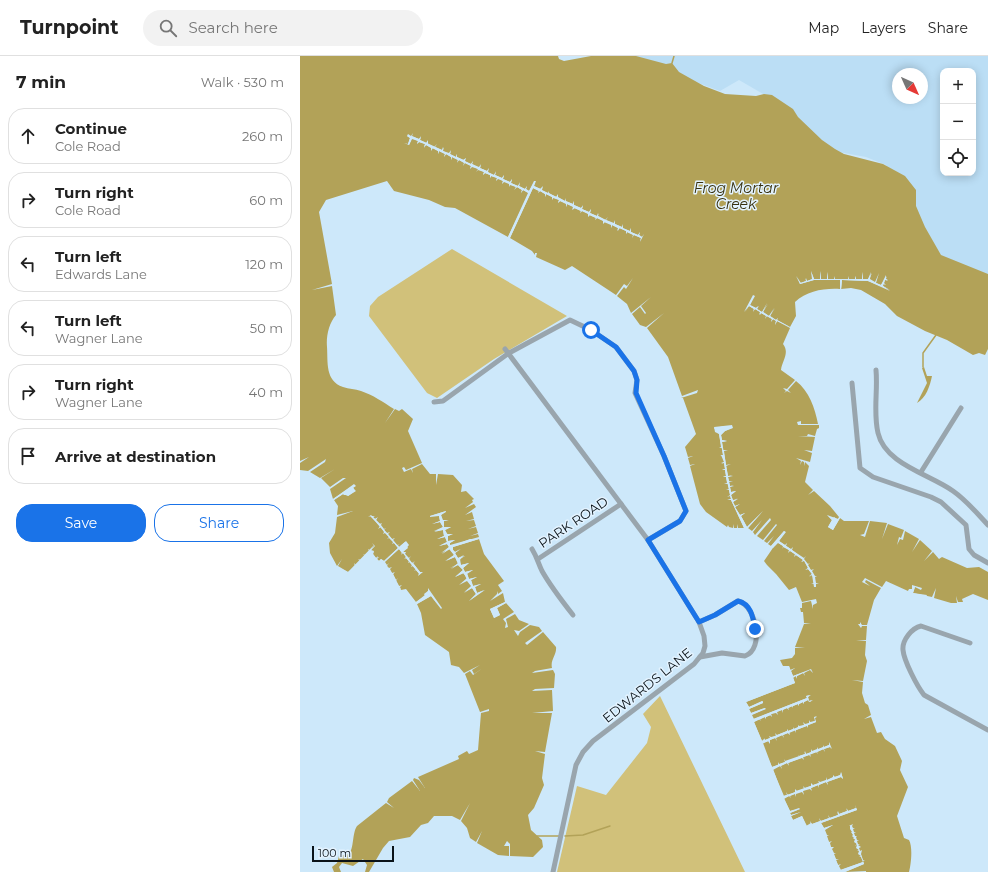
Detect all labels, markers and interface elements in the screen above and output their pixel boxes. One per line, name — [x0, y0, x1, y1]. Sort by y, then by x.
search box — [143, 10, 423, 46]
text: Turnpoint — [20, 16, 119, 39]
icon: search — [157, 17, 179, 39]
text: Search here — [189, 18, 278, 37]
text: Map — [808, 19, 839, 37]
text: Layers — [861, 19, 906, 37]
text: Share — [928, 19, 968, 37]
north arrow — [892, 68, 928, 104]
map controls — [940, 68, 976, 176]
button: + — [940, 68, 976, 104]
text: 7 min — [16, 72, 66, 92]
text: Walk · 530 m — [201, 74, 284, 90]
button: − — [940, 104, 976, 140]
text: Continue — [55, 119, 127, 138]
icon: ahead — [17, 125, 39, 147]
text: 260 m — [242, 128, 283, 144]
text: Cole Road — [55, 138, 121, 154]
button: locate — [940, 140, 976, 176]
water label: Frog Mortar Creek — [694, 179, 779, 213]
text: Turn right — [55, 183, 134, 202]
icon: right — [17, 189, 39, 211]
text: 60 m — [249, 192, 283, 208]
text: Cole Road — [55, 202, 121, 218]
text: Turn left — [55, 247, 122, 266]
icon: left — [17, 253, 39, 275]
text: 120 m — [245, 256, 283, 272]
text: Edwards Lane — [55, 266, 147, 282]
text: Turn left — [55, 311, 122, 330]
icon: left — [17, 317, 39, 339]
text: 50 m — [250, 320, 283, 336]
route start — [582, 321, 600, 339]
text: Wagner Lane — [55, 330, 143, 346]
text: Turn right — [55, 375, 134, 394]
icon: right — [17, 381, 39, 403]
text: 40 m — [249, 384, 283, 400]
text: Wagner Lane — [55, 394, 143, 410]
icon: arrive — [17, 445, 39, 467]
text: Arrive at destination — [55, 447, 216, 466]
street label: PARK ROAD — [535, 493, 611, 551]
button: Save — [16, 504, 146, 542]
button: Share — [154, 504, 284, 542]
route end — [746, 620, 764, 638]
street label: EDWARDS LANE — [599, 644, 695, 726]
scale bar — [312, 844, 394, 863]
text: 100 m — [318, 846, 351, 860]

